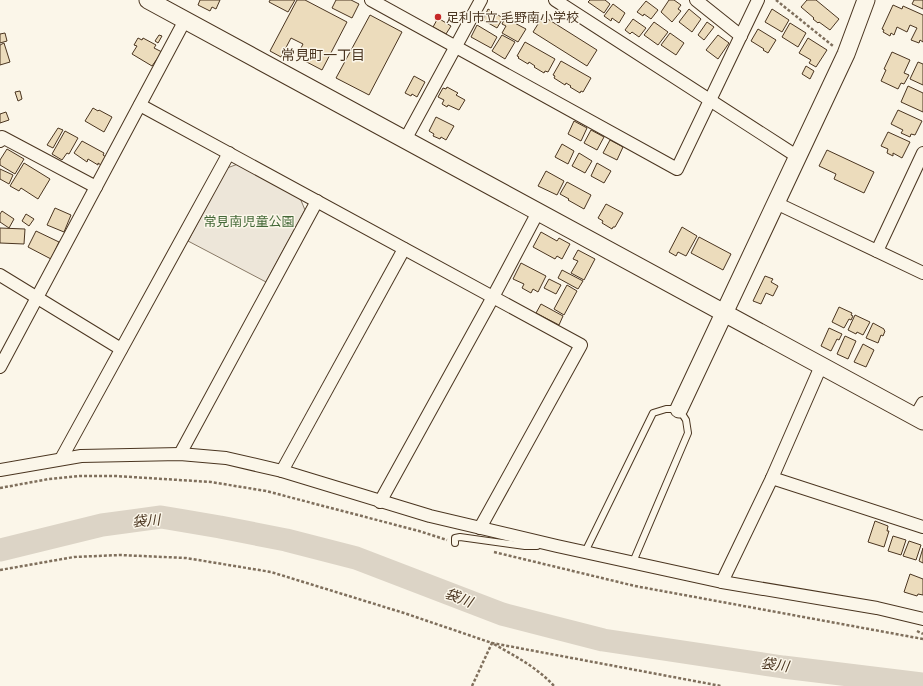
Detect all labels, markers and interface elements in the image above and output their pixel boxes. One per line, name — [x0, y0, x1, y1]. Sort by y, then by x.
place label: 足利市立 毛野南小学校 — [446, 9, 579, 25]
marker: 足利市立 毛野南小学校 — [433, 12, 443, 22]
district label: 常見町一丁目 — [281, 46, 365, 63]
park label: 常見南児童公園 — [203, 213, 295, 229]
water label: 袋川 — [131, 510, 163, 529]
water label: 袋川 — [443, 584, 477, 611]
water label: 袋川 — [760, 654, 792, 675]

